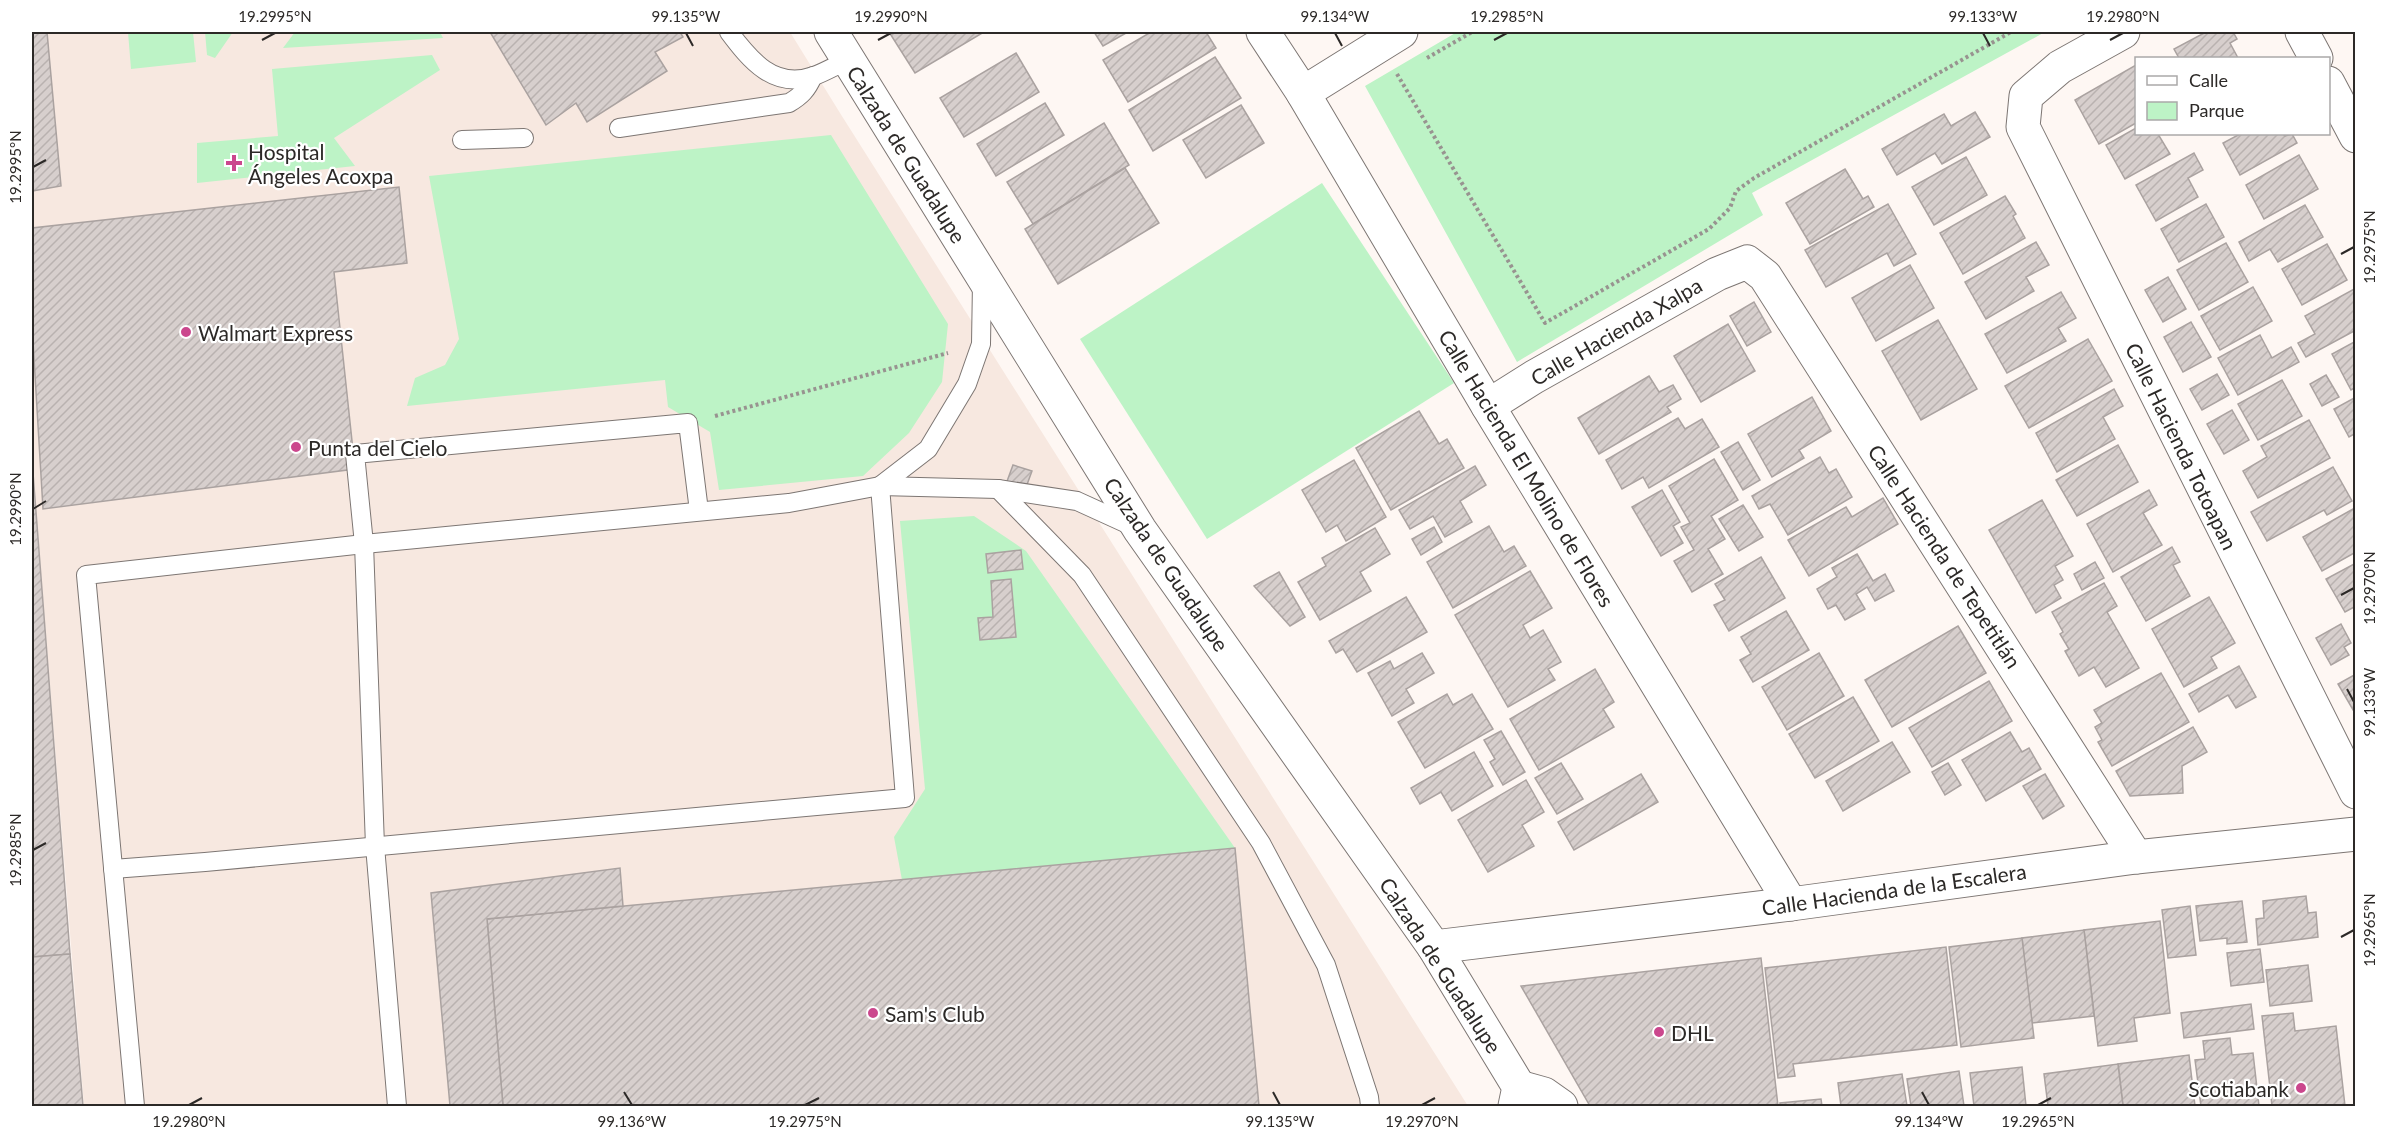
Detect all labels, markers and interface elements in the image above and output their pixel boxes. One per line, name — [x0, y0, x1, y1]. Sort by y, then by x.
text: 19.2995°N — [238, 7, 312, 25]
text: 99.135°W — [652, 7, 721, 25]
text: 19.2990°N — [854, 7, 928, 25]
text: 99.134°W — [1301, 7, 1370, 25]
text: 19.2985°N — [1470, 7, 1544, 25]
text: 99.133°W — [1949, 7, 2018, 25]
text: 19.2980°N — [2086, 7, 2160, 25]
legend — [2135, 57, 2330, 135]
street label: Calzada de Guadalupe — [842, 61, 972, 247]
text: Calle — [2189, 69, 2228, 91]
text: Parque — [2189, 99, 2244, 121]
text: 19.2995°N — [6, 130, 24, 204]
place label: Hospital Ángeles Acoxpa — [248, 139, 393, 188]
marker: Hospital Ángeles Acoxpa — [225, 154, 243, 172]
text: 19.2975°N — [2360, 210, 2378, 284]
street label: Calle Hacienda Xalpa — [1526, 272, 1706, 390]
place label: Walmart Express — [198, 320, 353, 345]
marker: Walmart Express — [179, 325, 193, 339]
street label: Calle Hacienda El Molino de Flores — [1434, 325, 1620, 611]
street label: Calle Hacienda Totoapan — [2121, 338, 2243, 554]
place label: Punta del Cielo — [308, 435, 447, 460]
marker: Punta del Cielo — [289, 440, 303, 454]
street label: Calle Hacienda de Tepetitlán — [1863, 440, 2027, 672]
text: 19.2990°N — [6, 472, 24, 546]
street label: Calzada de Guadalupe — [1100, 472, 1234, 656]
text: 19.2970°N — [2360, 551, 2378, 625]
text: 99.133°W — [2360, 667, 2378, 736]
text: 19.2985°N — [6, 813, 24, 887]
street label: Calle Hacienda de la Escalera — [1760, 858, 2028, 920]
street label: Calzada de Guadalupe — [1375, 873, 1507, 1057]
text: 19.2965°N — [2360, 893, 2378, 967]
place label: Sam's Club — [885, 1001, 985, 1026]
marker: Sam's Club — [866, 1006, 880, 1020]
place label: DHL — [1671, 1020, 1714, 1045]
marker: DHL — [1652, 1025, 1666, 1039]
place label: Scotiabank — [2188, 1076, 2289, 1101]
marker: Scotiabank — [2294, 1081, 2308, 1095]
text: 19.2980°N — [152, 1112, 226, 1130]
text: 99.136°W — [598, 1112, 667, 1130]
text: 19.2975°N — [768, 1112, 842, 1130]
text: 99.135°W — [1246, 1112, 1315, 1130]
text: 19.2970°N — [1385, 1112, 1459, 1130]
text: 99.134°W — [1895, 1112, 1964, 1130]
text: 19.2965°N — [2001, 1112, 2075, 1130]

